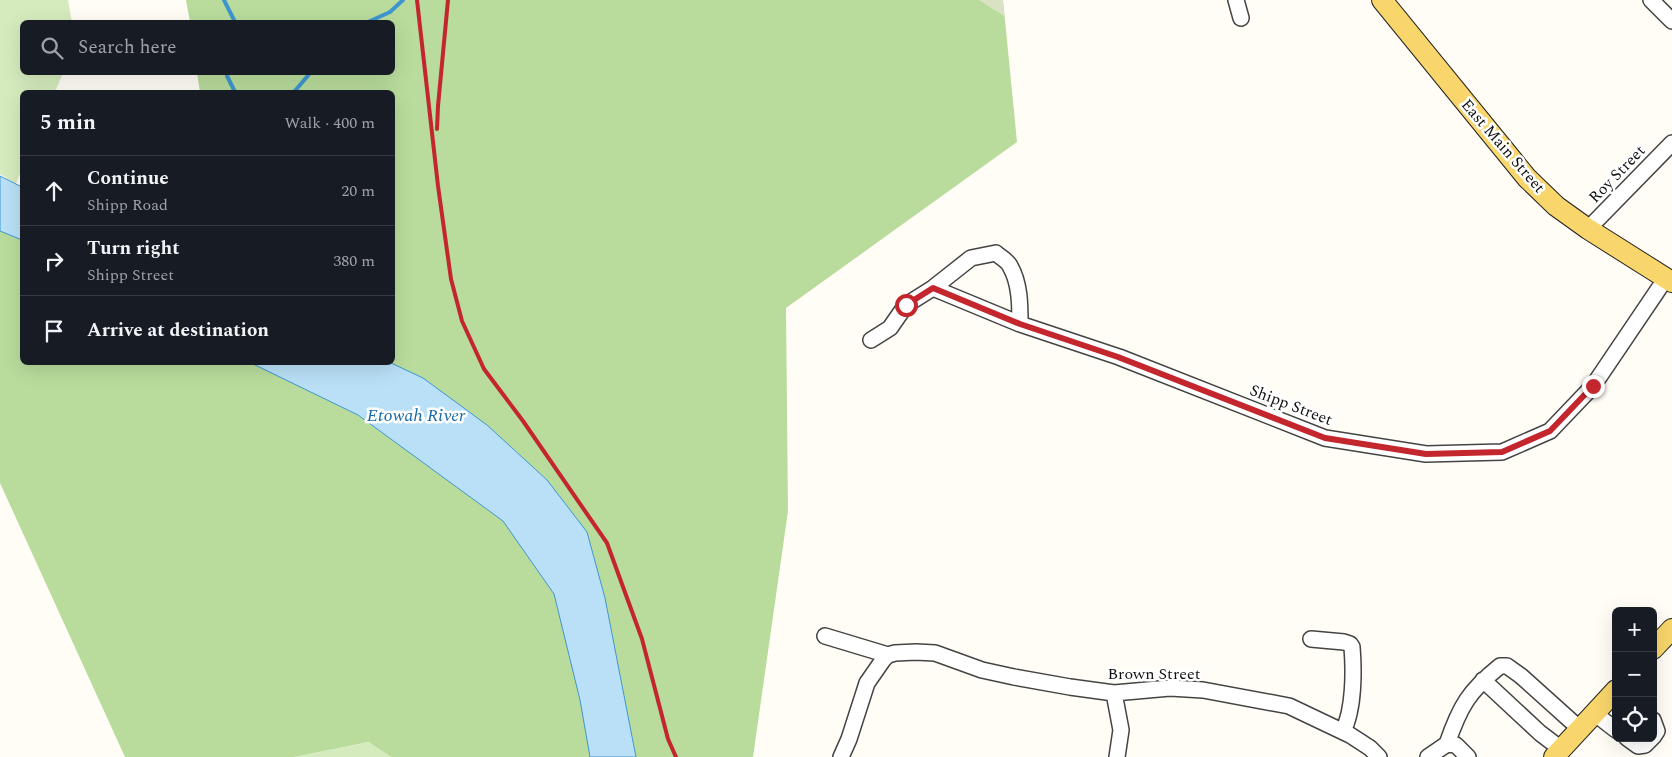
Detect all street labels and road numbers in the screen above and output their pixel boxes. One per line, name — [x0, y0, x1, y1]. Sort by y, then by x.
street label: East Main Street — [1455, 94, 1551, 199]
street label: Roy Street — [1583, 139, 1651, 209]
street label: Shipp Street — [1246, 378, 1336, 432]
street label: Brown Street — [1108, 662, 1201, 686]

